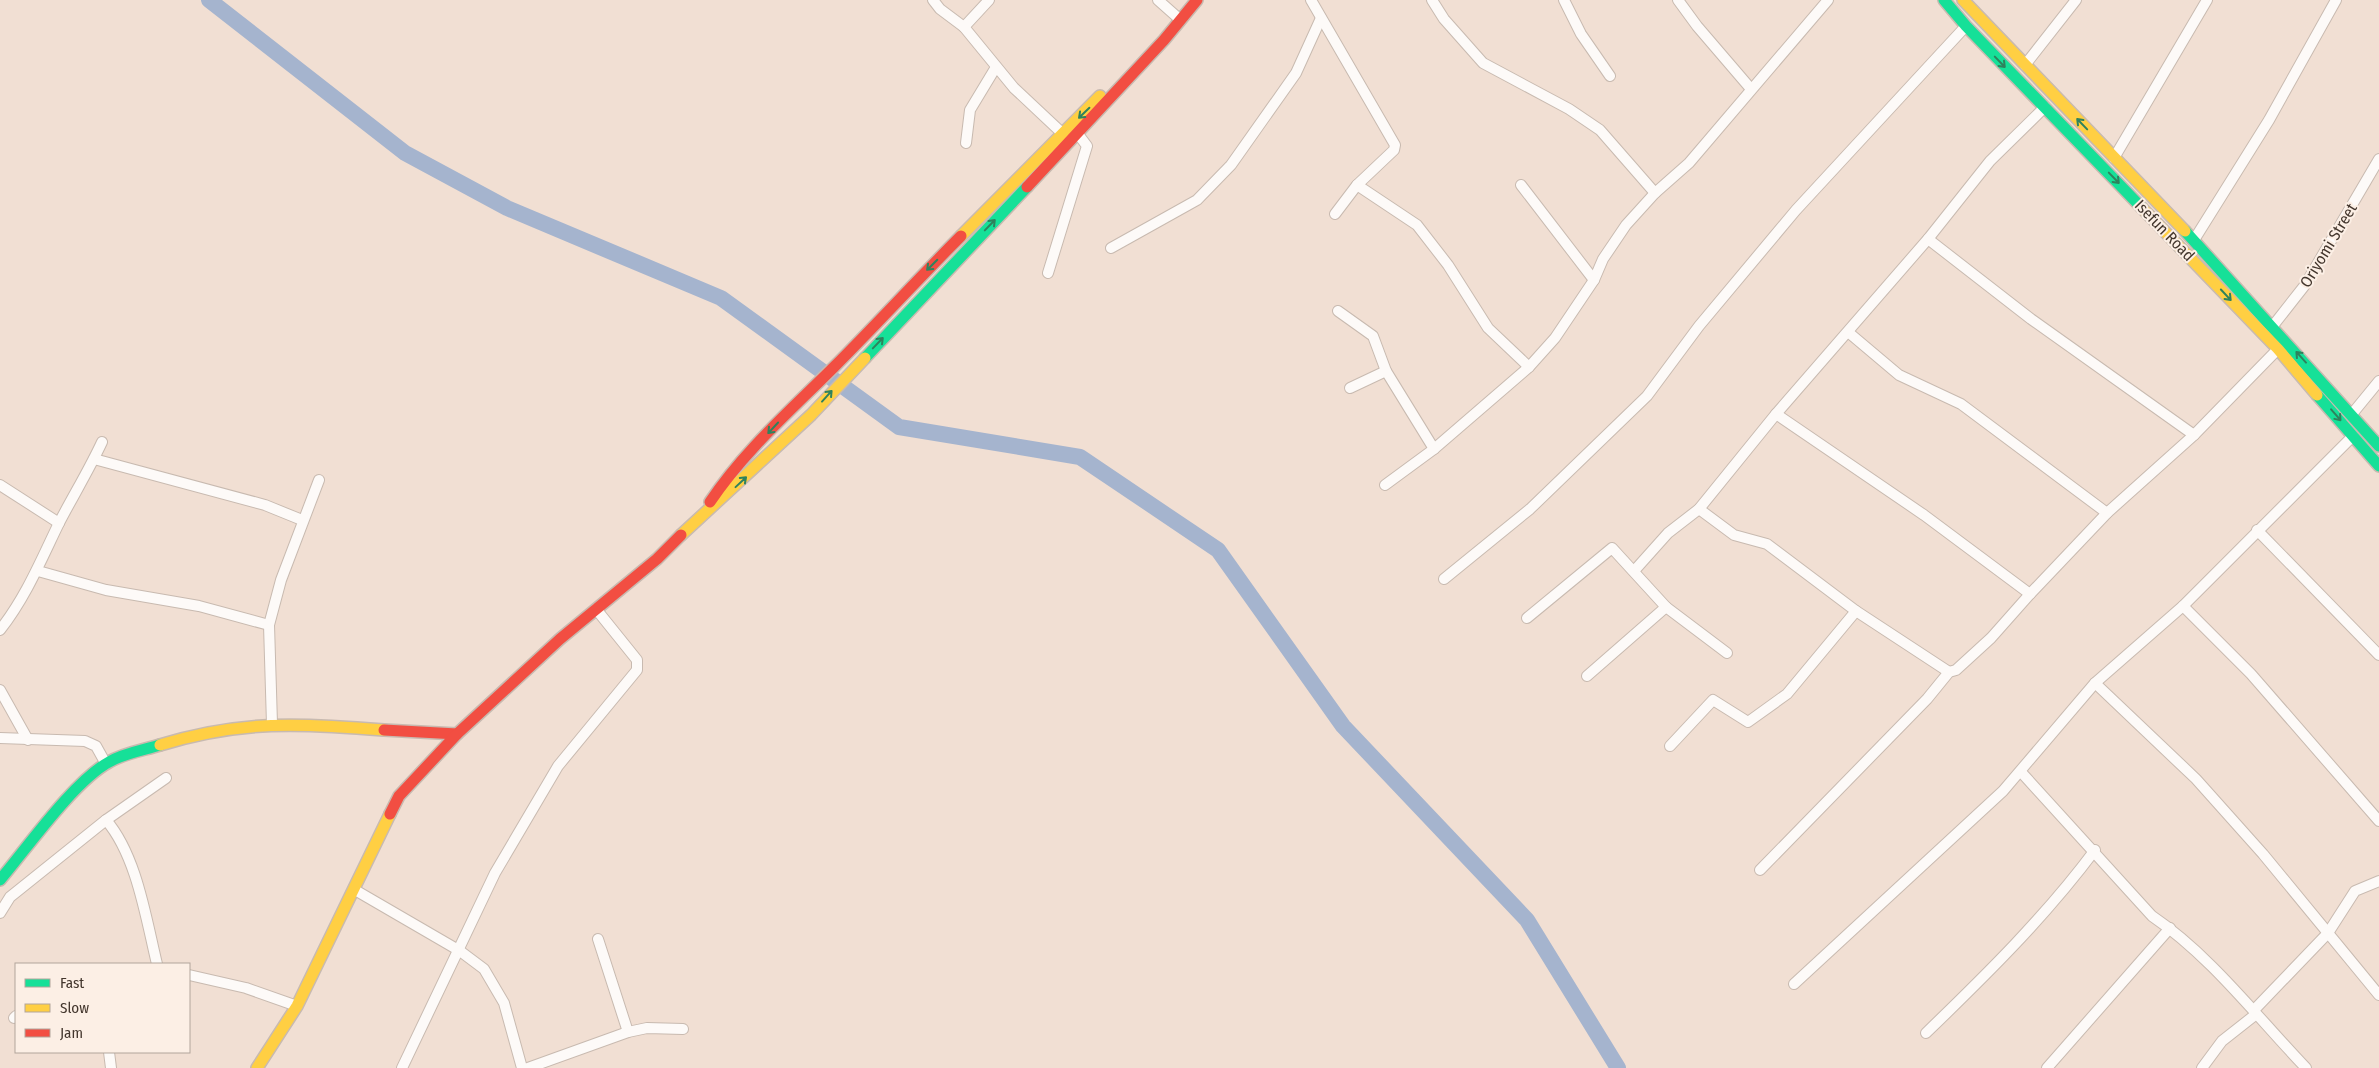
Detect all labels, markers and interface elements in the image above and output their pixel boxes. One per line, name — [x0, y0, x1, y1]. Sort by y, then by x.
one-way arrow — [1994, 55, 2006, 68]
one-way arrow — [1078, 107, 1090, 119]
one-way arrow — [2076, 118, 2088, 130]
one-way arrow — [2108, 171, 2120, 184]
street label: Isefun Road — [2131, 196, 2198, 265]
street label: Oriyomi Street — [2296, 199, 2361, 291]
one-way arrow — [984, 219, 996, 232]
one-way arrow — [926, 258, 938, 271]
one-way arrow — [2220, 289, 2232, 302]
one-way arrow — [871, 337, 884, 349]
one-way arrow — [2295, 351, 2307, 364]
one-way arrow — [821, 390, 833, 403]
one-way arrow — [2330, 408, 2341, 421]
one-way arrow — [767, 422, 779, 435]
one-way arrow — [734, 476, 747, 488]
legend — [15, 963, 190, 1053]
text: Fast — [60, 974, 84, 992]
text: Slow — [60, 999, 89, 1017]
text: Jam — [60, 1024, 83, 1042]

